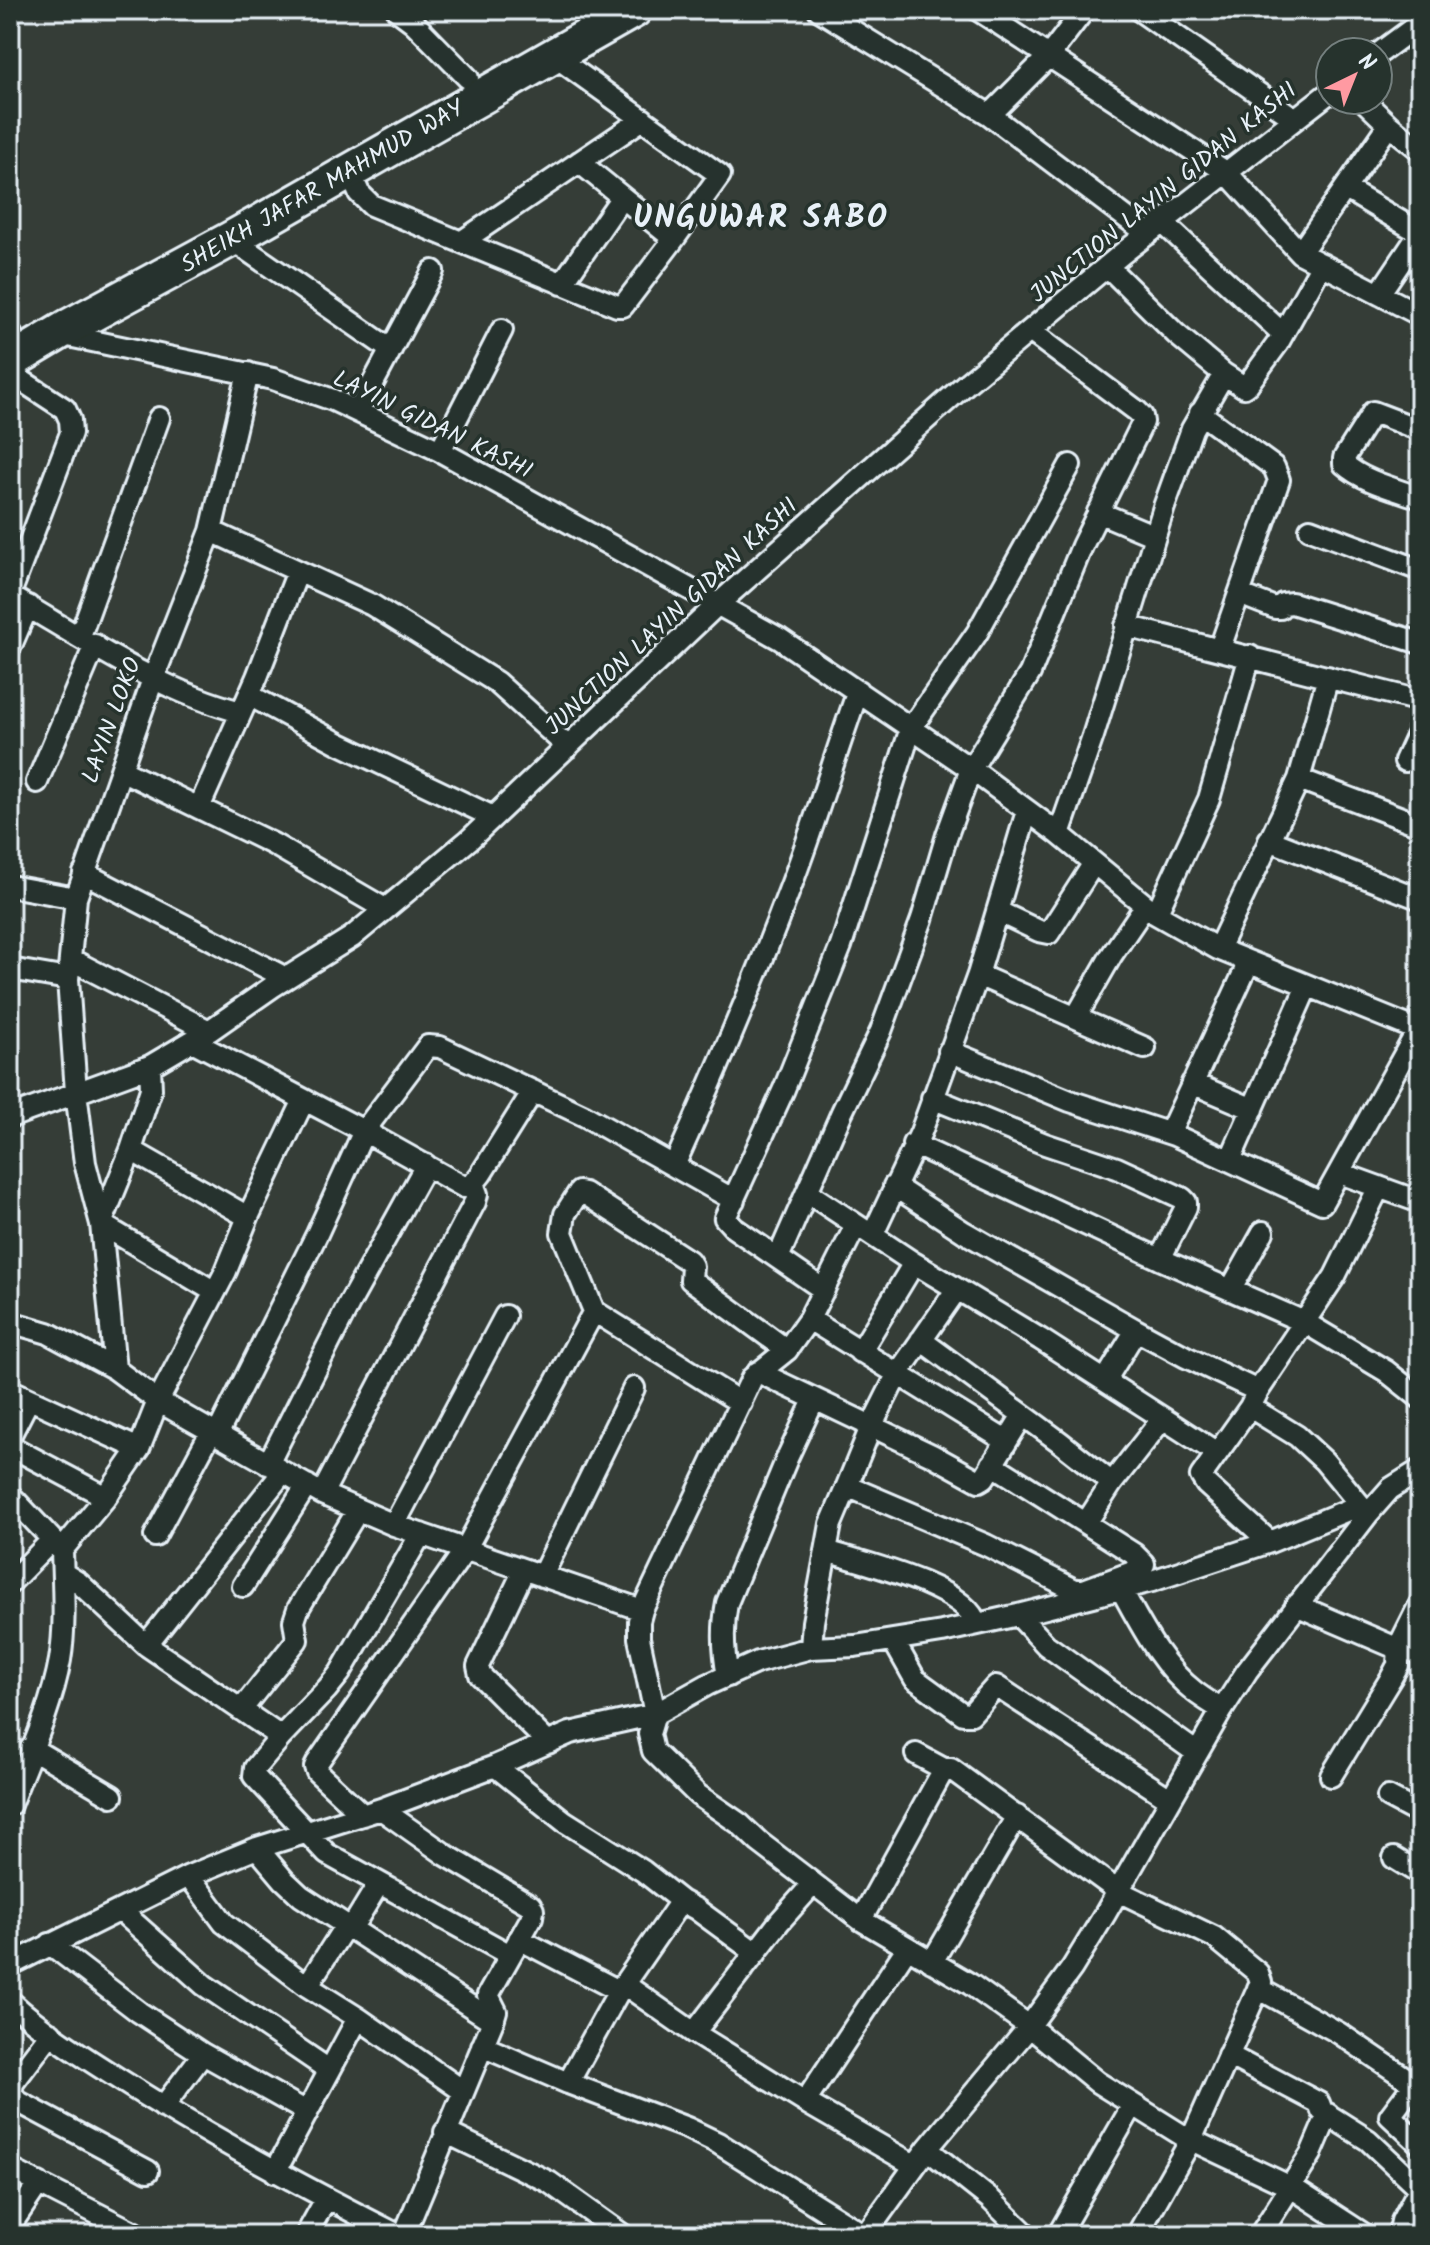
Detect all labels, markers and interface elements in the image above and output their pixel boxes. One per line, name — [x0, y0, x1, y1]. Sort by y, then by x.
north arrow — [1314, 36, 1394, 116]
text: N — [1349, 46, 1383, 81]
street label: JUNCTION LAYIN GIDAN KASHI — [1022, 73, 1306, 314]
street label: SHEIKH JAFAR MAHMUD WAY — [174, 89, 473, 285]
district label: UNGUWAR SABO — [633, 193, 889, 244]
street label: LAYIN GIDAN KASHI — [326, 360, 539, 491]
street label: JUNCTION LAYIN GIDAN KASHI — [536, 489, 808, 746]
street label: LAYIN LOKO — [72, 652, 153, 789]

